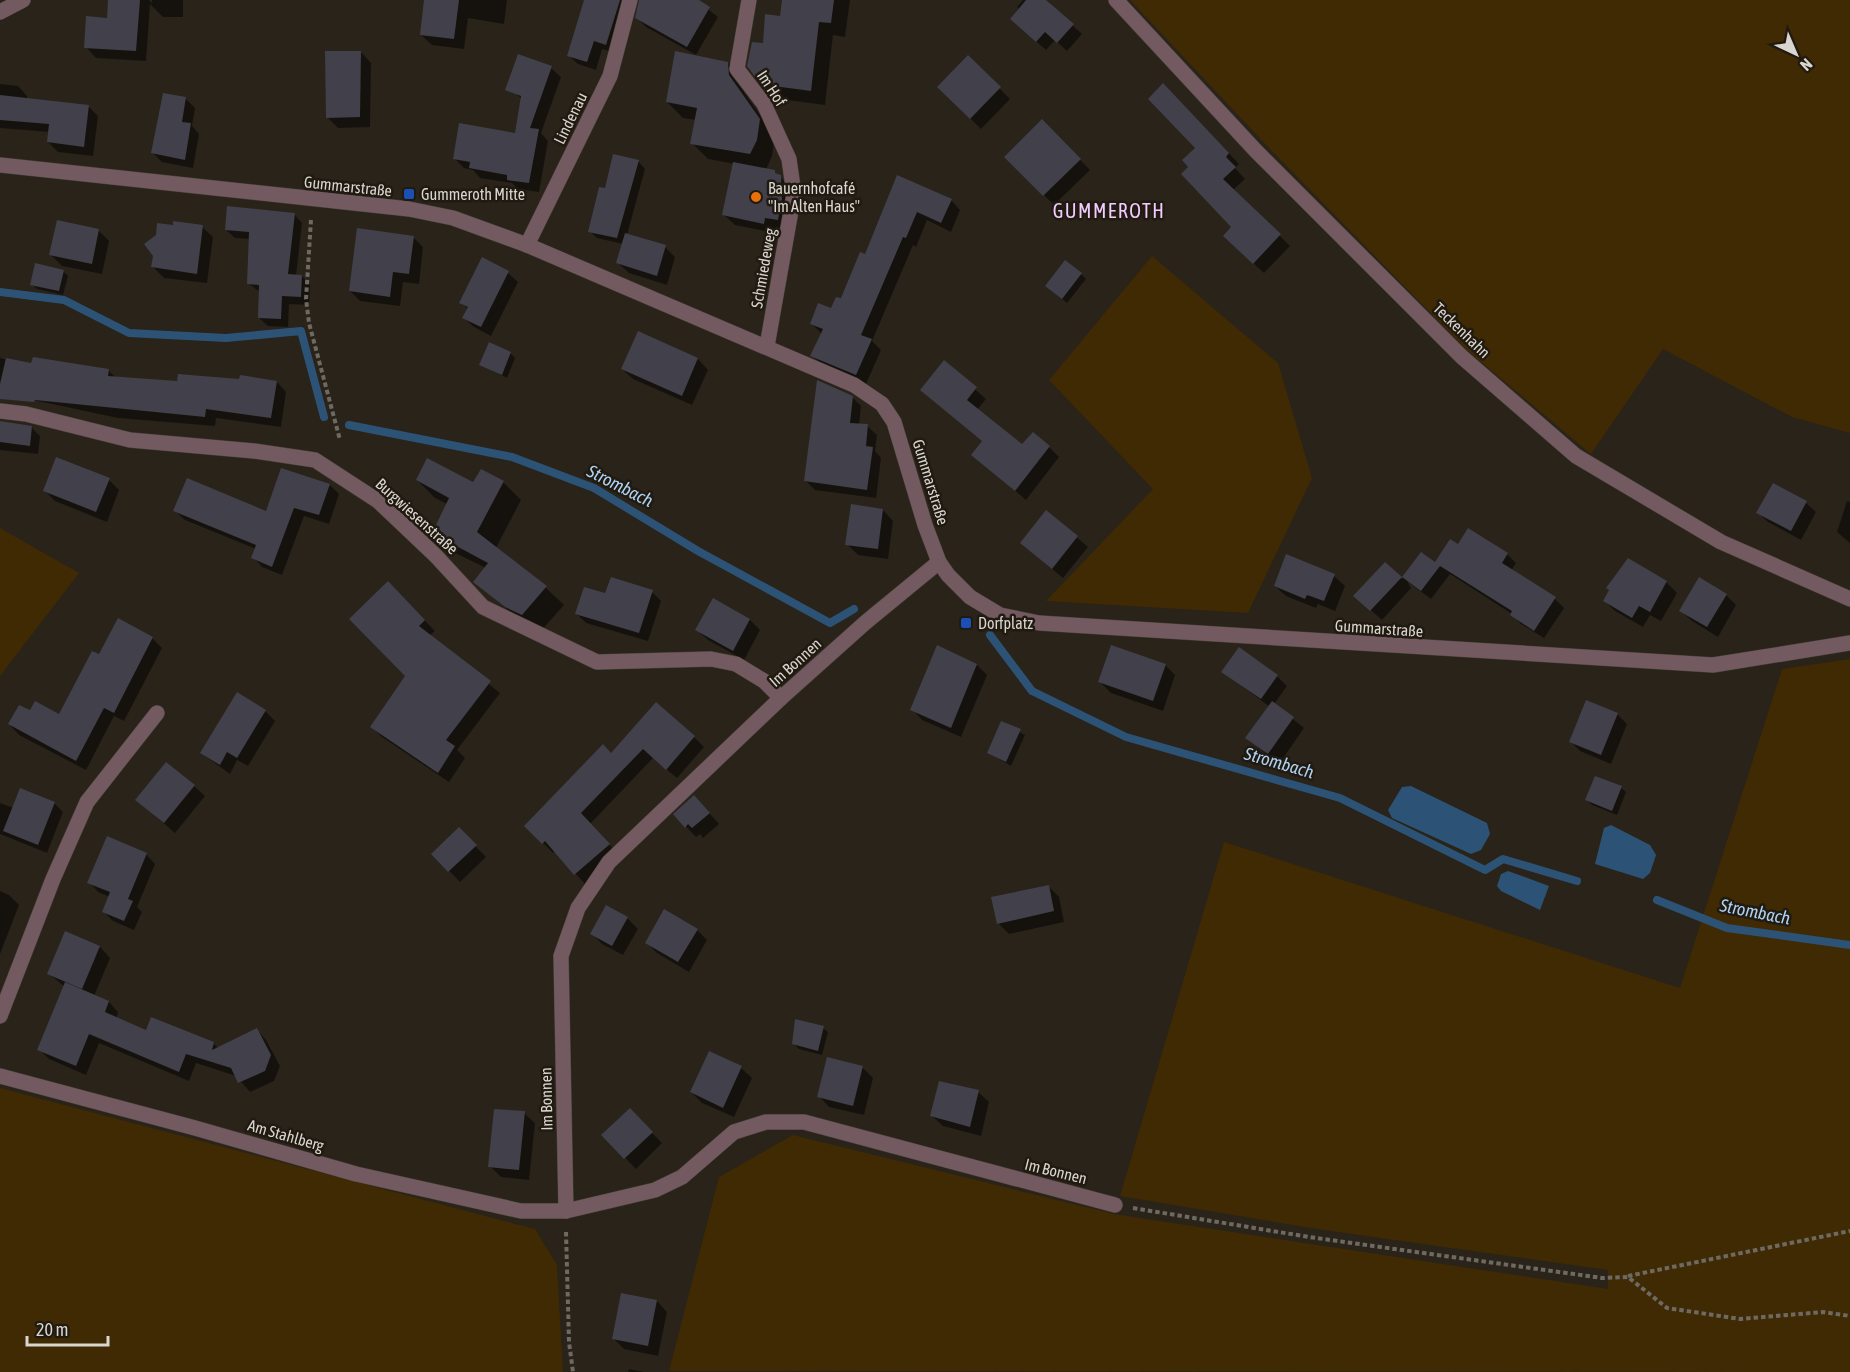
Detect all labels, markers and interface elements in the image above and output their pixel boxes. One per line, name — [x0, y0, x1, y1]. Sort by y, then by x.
north arrow — [1766, 24, 1826, 84]
text: N — [1797, 55, 1816, 75]
street label: Im Hof — [754, 67, 790, 110]
street label: Lindenau — [550, 89, 590, 147]
street label: Gummarstraße — [303, 172, 393, 200]
place label: Bauernhofcafé "Im Alten Haus" — [768, 179, 860, 215]
place label: Gummeroth Mitte — [421, 185, 525, 203]
marker: Gummeroth Mitte — [402, 187, 416, 201]
marker: Bauernhofcafé "Im Alten Haus" — [749, 190, 763, 204]
district label: GUMMEROTH — [1053, 199, 1165, 222]
street label: Schmiedeweg — [747, 226, 780, 310]
street label: Teckenhahn — [1430, 299, 1494, 361]
street label: Gummarstraße — [909, 437, 953, 527]
water label: Strombach — [583, 460, 657, 511]
street label: Burgwiesenstraße — [371, 474, 462, 558]
place label: Dorfplatz — [978, 614, 1033, 633]
marker: Dorfplatz — [959, 616, 973, 630]
street label: Gummarstraße — [1334, 616, 1424, 640]
street label: Im Bonnen — [765, 634, 825, 690]
water label: Strombach — [1241, 742, 1317, 783]
water label: Strombach — [1717, 894, 1792, 929]
street label: Im Bonnen — [536, 1067, 556, 1131]
street label: Am Stahlberg — [246, 1116, 326, 1155]
street label: Im Bonnen — [1023, 1155, 1089, 1187]
scale bar — [27, 1309, 108, 1347]
text: 20 m — [36, 1319, 68, 1340]

